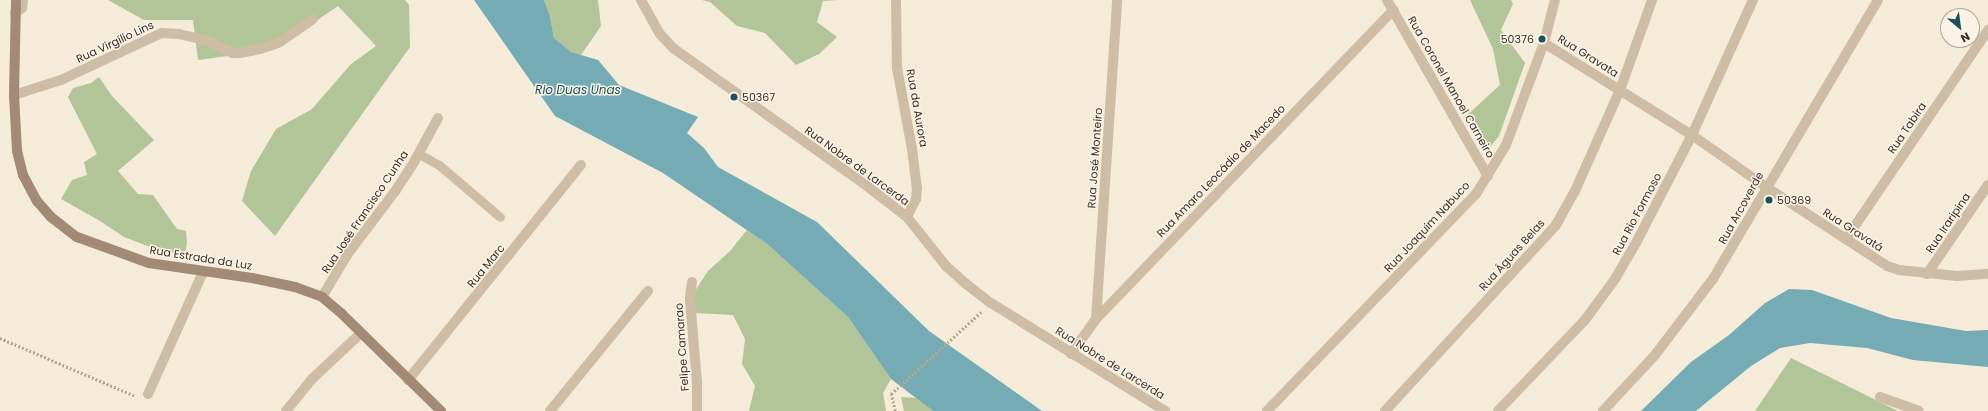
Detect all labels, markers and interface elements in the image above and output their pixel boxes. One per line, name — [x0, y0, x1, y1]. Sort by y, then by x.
north arrow — [1940, 8, 1980, 48]
street label: Rua Coronel Manoel Carneiro — [1405, 14, 1497, 160]
street label: Rua Virgílio Lins — [74, 18, 156, 66]
text: N — [1958, 29, 1973, 47]
place label: 50376 — [1501, 32, 1534, 46]
street label: Rua Gravata — [1555, 32, 1621, 80]
marker: 50376 — [1537, 34, 1547, 44]
street label: Rua da Aurora — [904, 68, 930, 148]
water label: Rio Duas Unas — [535, 83, 621, 97]
place label: 50367 — [742, 90, 775, 104]
marker: 50367 — [729, 92, 739, 102]
street label: Rua Tabira — [1885, 100, 1929, 156]
street label: Rua Amaro Leocádio de Macedo — [1154, 102, 1288, 240]
street label: Rua José Monteiro — [1085, 107, 1105, 209]
street label: Rua Nobre de Larcerda — [802, 124, 912, 208]
street label: Rua José Francisco Cunha — [319, 148, 411, 276]
street label: Rua Arcoverde — [1716, 170, 1766, 246]
street label: Rua Rio Formoso — [1610, 171, 1664, 257]
street label: Rua Joaquim Nabuco — [1382, 179, 1472, 275]
street label: Rua Iraripina — [1923, 190, 1973, 256]
place label: 50369 — [1777, 193, 1811, 207]
marker: 50369 — [1764, 195, 1774, 205]
street label: Rua Gravatá — [1820, 206, 1886, 254]
street label: Rua Águas Belas — [1476, 217, 1548, 293]
street label: Rua Marc — [465, 242, 507, 290]
street label: Rua Estrada da Luz — [149, 243, 253, 273]
street label: Felipe Camarao — [672, 303, 692, 391]
street label: Rua Nobre de Larcerda — [1053, 324, 1167, 402]

